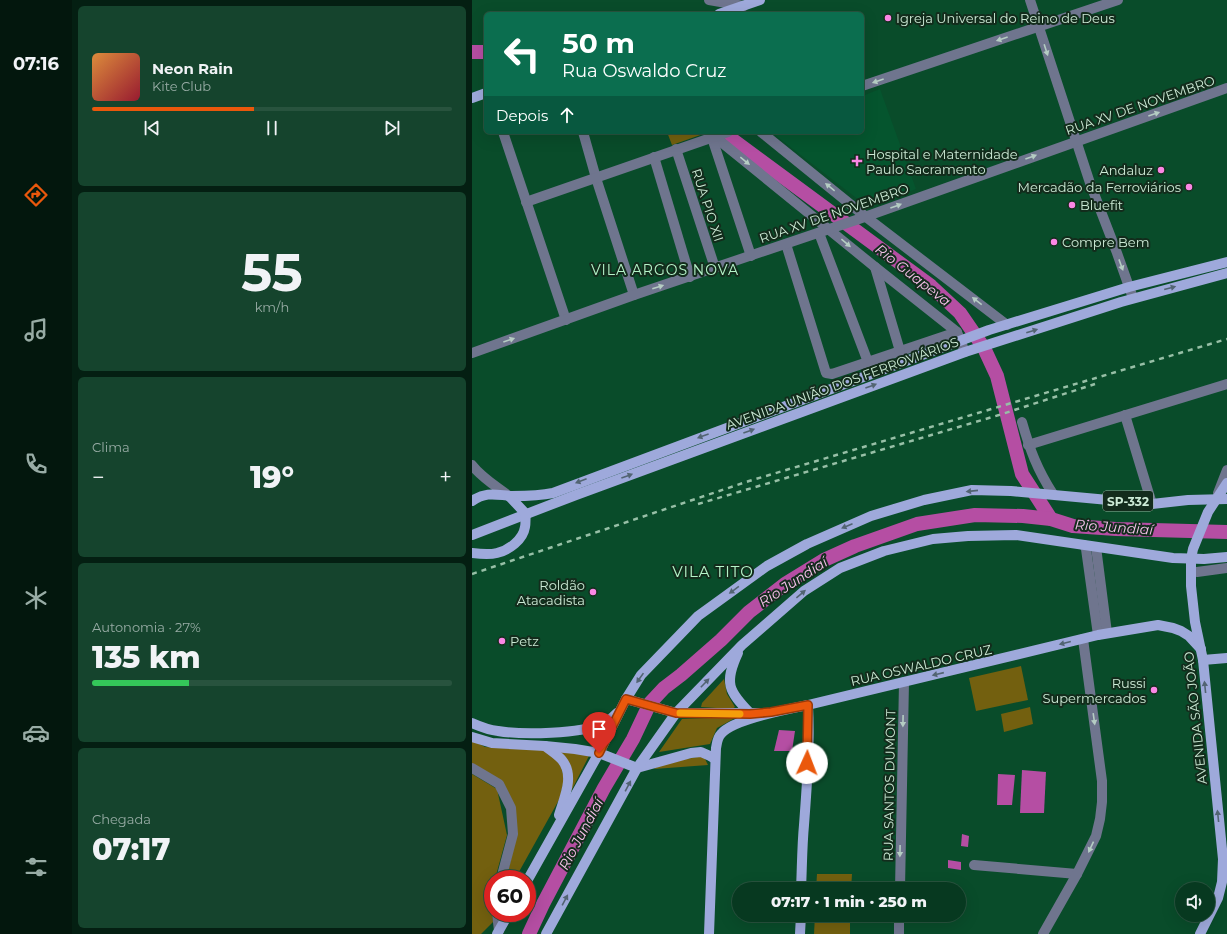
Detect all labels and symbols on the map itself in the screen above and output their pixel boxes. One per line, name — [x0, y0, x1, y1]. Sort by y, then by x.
place label: Igreja Universal do Reino de Deus — [896, 10, 1115, 26]
marker: Igreja Universal do Reino de Deus — [883, 13, 893, 23]
one-way arrow — [995, 37, 1007, 43]
one-way arrow — [1043, 45, 1049, 57]
street label: RUA XV DE NOVEMBRO — [1063, 72, 1217, 138]
one-way arrow — [872, 78, 884, 84]
one-way arrow — [1148, 111, 1160, 117]
place label: Hospital e Maternidade Paulo Sacramento — [866, 146, 1018, 177]
one-way arrow — [1026, 154, 1038, 160]
marker: Hospital e Maternidade Paulo Sacramento — [851, 155, 863, 167]
one-way arrow — [739, 157, 750, 166]
place label: Andaluz — [1100, 162, 1153, 178]
marker: Andaluz — [1156, 165, 1166, 175]
street label: RUA PIO XII — [689, 166, 727, 244]
place label: Mercadão da Ferroviários — [1017, 179, 1181, 195]
street label: RUA XV DE NOVEMBRO — [757, 180, 911, 246]
marker: Mercadão da Ferroviários — [1184, 182, 1194, 192]
one-way arrow — [824, 183, 835, 192]
place label: Bluefit — [1080, 197, 1123, 213]
marker: Bluefit — [1067, 200, 1077, 210]
one-way arrow — [890, 203, 902, 209]
place label: Compre Bem — [1062, 234, 1149, 250]
marker: Compre Bem — [1049, 237, 1059, 247]
one-way arrow — [840, 239, 851, 247]
water label: Rio Guapeva — [872, 240, 954, 310]
one-way arrow — [1119, 260, 1125, 272]
district label: VILA ARGOS NOVA — [591, 261, 739, 279]
one-way arrow — [652, 284, 664, 290]
one-way arrow — [1164, 285, 1176, 291]
one-way arrow — [971, 297, 982, 305]
one-way arrow — [1027, 327, 1039, 333]
street label: AVENIDA UNIÃO DOS FERROVIÁRIOS — [724, 333, 960, 433]
one-way arrow — [503, 337, 515, 343]
one-way arrow — [866, 383, 878, 389]
one-way arrow — [744, 427, 756, 433]
one-way arrow — [697, 433, 709, 439]
one-way arrow — [622, 472, 634, 478]
one-way arrow — [575, 479, 587, 485]
one-way arrow — [966, 488, 978, 494]
road number: SP-332 — [1103, 491, 1153, 511]
water label: Rio Jundiaí — [1074, 515, 1156, 539]
one-way arrow — [842, 523, 853, 529]
water label: Rio Jundiaí — [755, 552, 833, 611]
district label: VILA TITO — [672, 562, 754, 581]
place label: Roldão Atacadista — [517, 577, 585, 608]
one-way arrow — [729, 585, 740, 594]
marker: Roldão Atacadista — [588, 587, 598, 597]
one-way arrow — [795, 590, 806, 599]
place label: Petz — [510, 633, 539, 649]
marker: Petz — [497, 636, 507, 646]
street label: RUA OSWALDO CRUZ — [849, 641, 994, 689]
one-way arrow — [1058, 641, 1071, 647]
street label: AVENIDA SÃO JOÃO — [1180, 651, 1210, 785]
one-way arrow — [636, 672, 644, 683]
one-way arrow — [932, 672, 944, 678]
place label: Russi Supermercados — [1042, 675, 1146, 706]
one-way arrow — [701, 678, 710, 688]
one-way arrow — [1202, 681, 1209, 693]
marker: Russi Supermercados — [1149, 685, 1159, 695]
street label: RUA SANTOS DUMONT — [880, 708, 898, 861]
pin — [582, 712, 616, 753]
one-way arrow — [1091, 713, 1097, 725]
one-way arrow — [900, 715, 907, 727]
position arrow — [786, 742, 828, 784]
one-way arrow — [625, 780, 631, 792]
water label: Rio Jundiaí — [555, 793, 608, 873]
one-way arrow — [1215, 810, 1222, 822]
one-way arrow — [1088, 841, 1094, 852]
one-way arrow — [897, 845, 904, 857]
speed limit sign: 60 — [484, 870, 536, 922]
one-way arrow — [562, 894, 569, 906]

